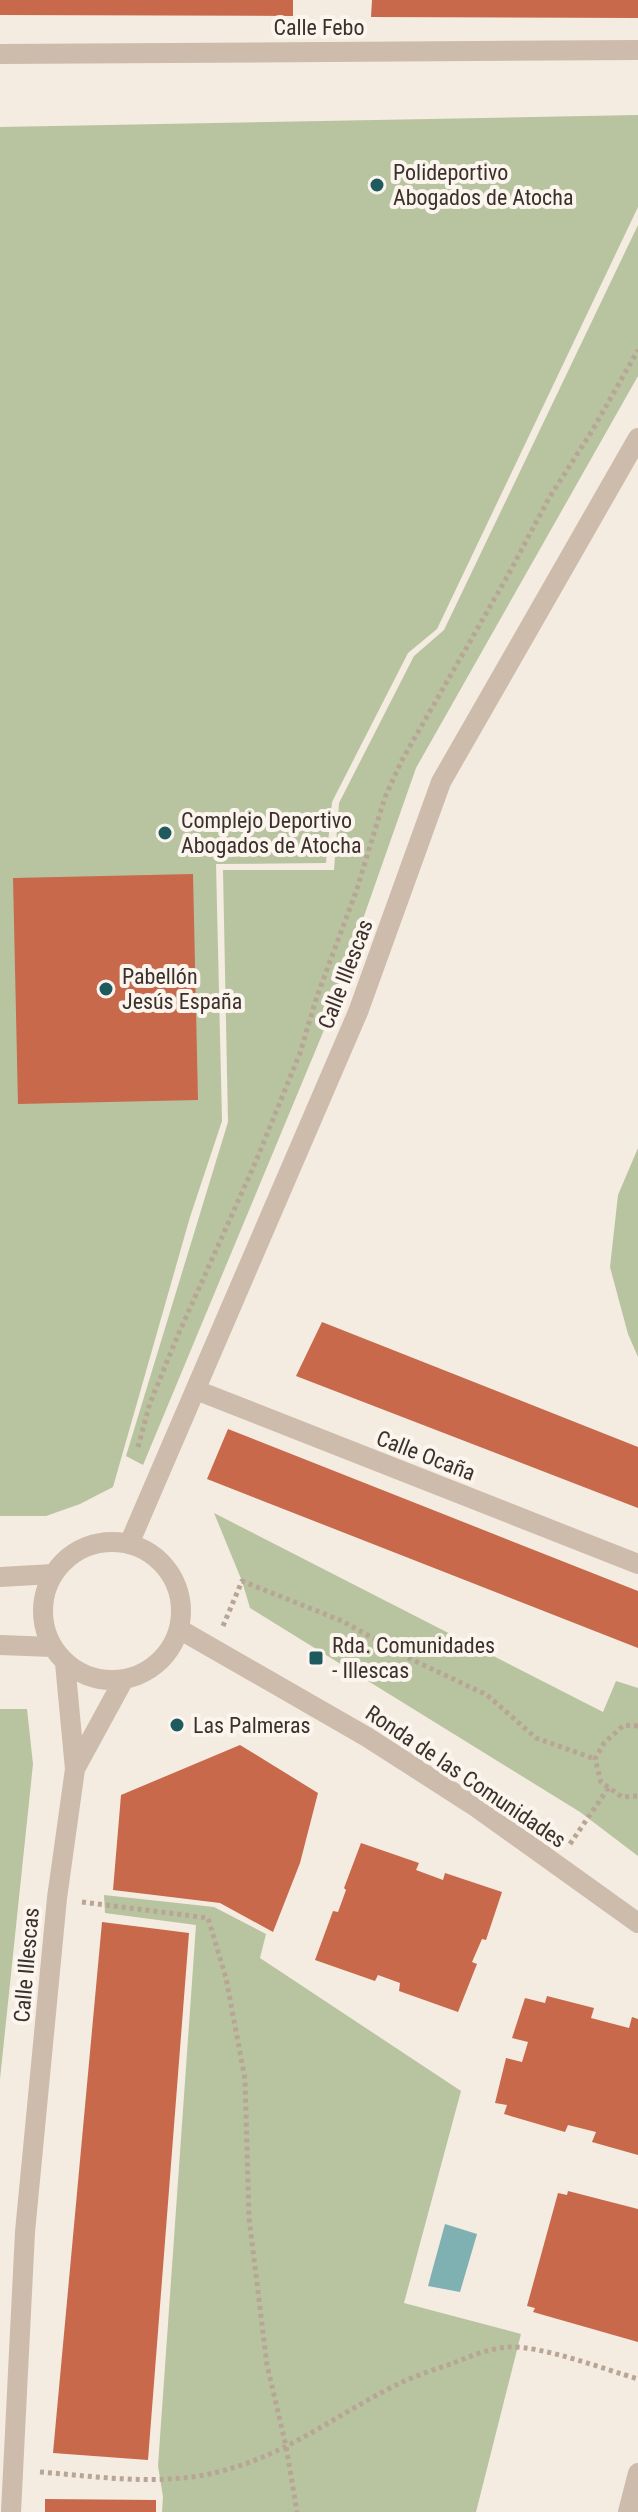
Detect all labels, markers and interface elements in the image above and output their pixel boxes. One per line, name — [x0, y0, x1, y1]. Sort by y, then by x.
street label: Calle Febo — [273, 15, 365, 40]
place label: Polideportivo Abogados de Atocha — [393, 160, 573, 210]
marker: Polideportivo Abogados de Atocha — [368, 176, 386, 194]
place label: Complejo Deportivo Abogados de Atocha — [181, 808, 361, 858]
marker: Complejo Deportivo Abogados de Atocha — [156, 824, 174, 842]
street label: Calle Illescas — [313, 916, 378, 1032]
place label: Pabellón Jesús España — [122, 964, 242, 1014]
marker: Pabellón Jesús España — [97, 980, 115, 998]
street label: Calle Ocaña — [373, 1425, 479, 1486]
place label: Rda. Comunidades - Illescas — [332, 1633, 495, 1683]
marker: Rda. Comunidades - Illescas — [307, 1649, 325, 1667]
street label: Ronda de las Comunidades — [361, 1700, 571, 1853]
place label: Las Palmeras — [193, 1713, 310, 1738]
marker: Las Palmeras — [168, 1716, 186, 1734]
street label: Calle Illescas — [9, 1907, 44, 2023]

